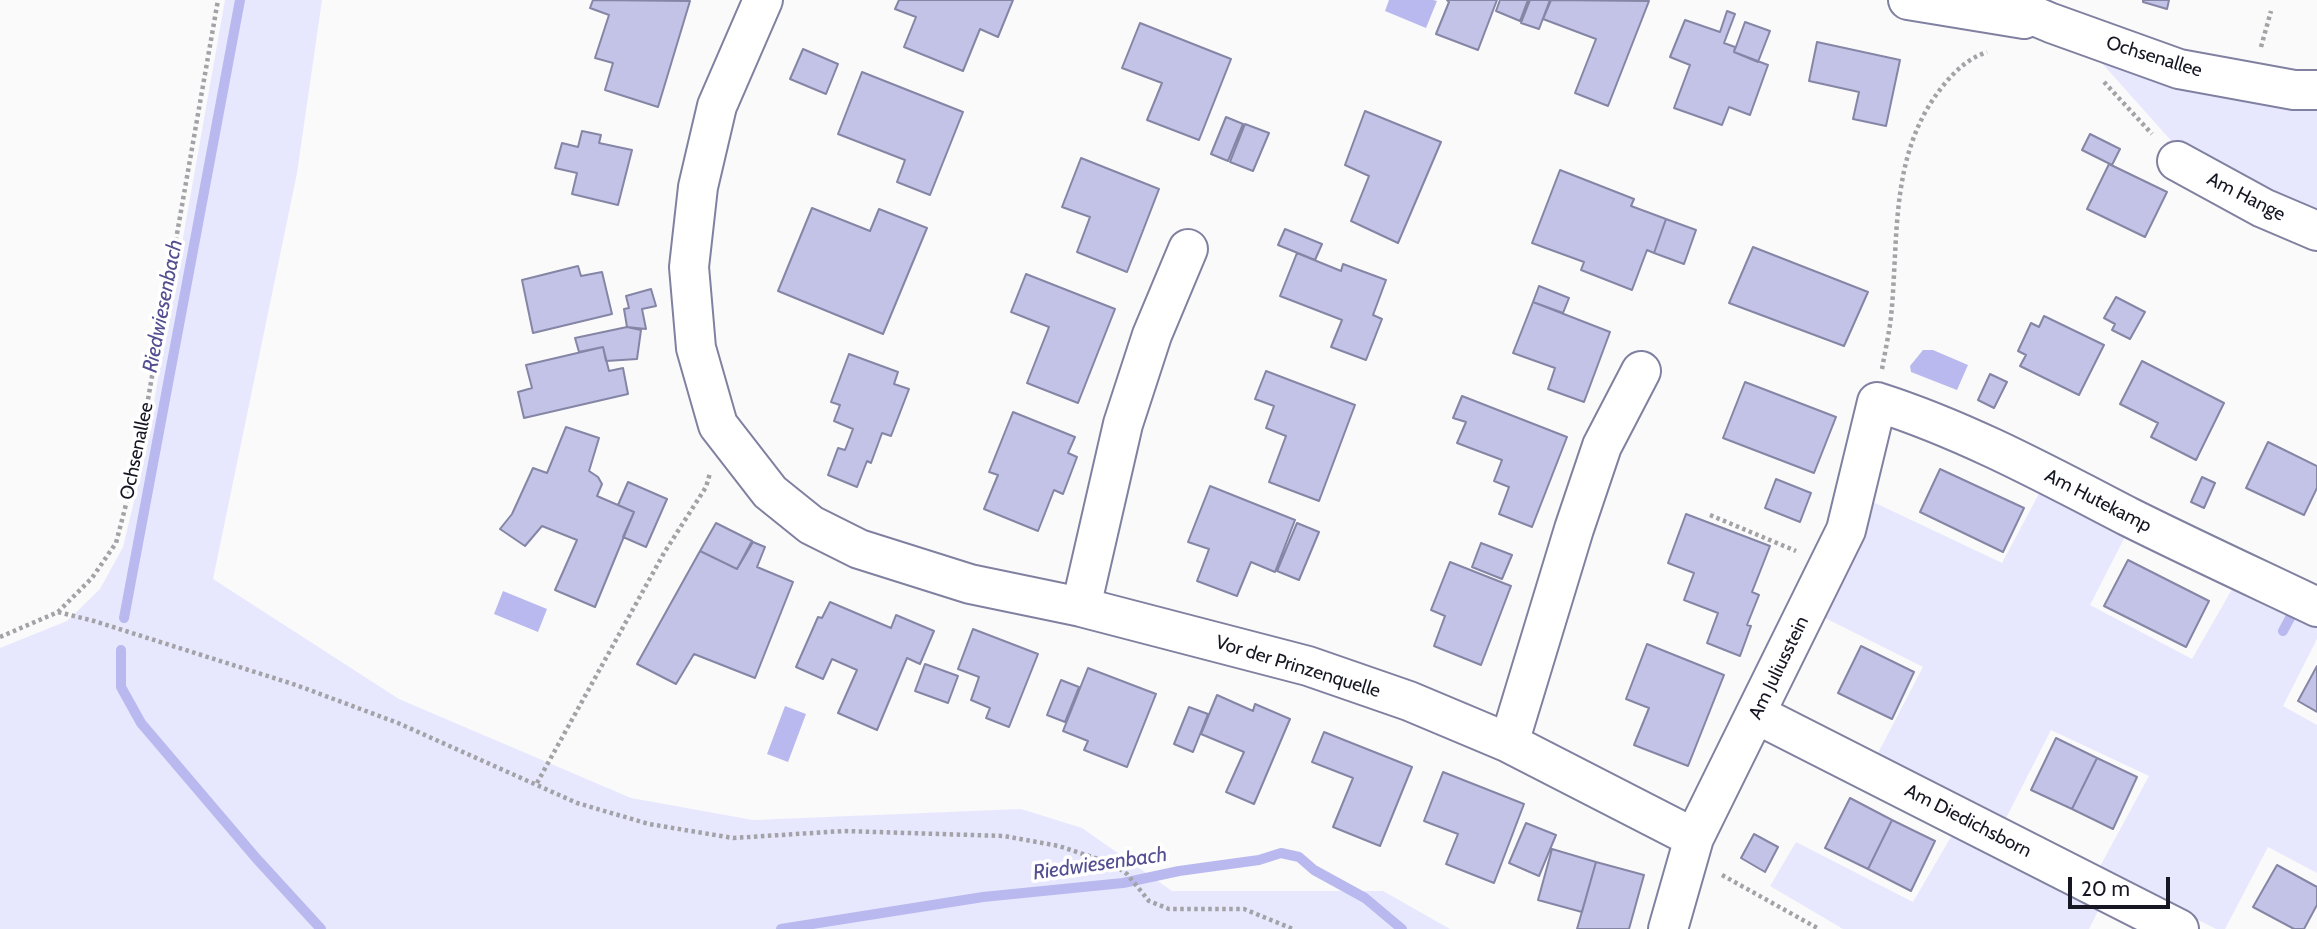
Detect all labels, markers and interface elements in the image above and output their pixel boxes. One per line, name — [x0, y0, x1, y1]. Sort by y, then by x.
street label: Ochsenallee — [2103, 32, 2205, 82]
street label: Am Hange — [2203, 168, 2289, 226]
water label: Riedwiesenbach — [138, 237, 188, 375]
street label: Ochsenallee — [116, 400, 158, 502]
street label: Am Hutekamp — [2041, 464, 2155, 538]
street label: Am Juliusstein — [1744, 613, 1814, 723]
street label: Vor der Prinzenquelle — [1213, 631, 1383, 703]
street label: Am Diedichsborn — [1901, 779, 2035, 863]
water label: Riedwiesenbach — [1031, 842, 1169, 886]
scale bar — [2072, 862, 2174, 906]
text: 20 m — [2081, 876, 2130, 901]

